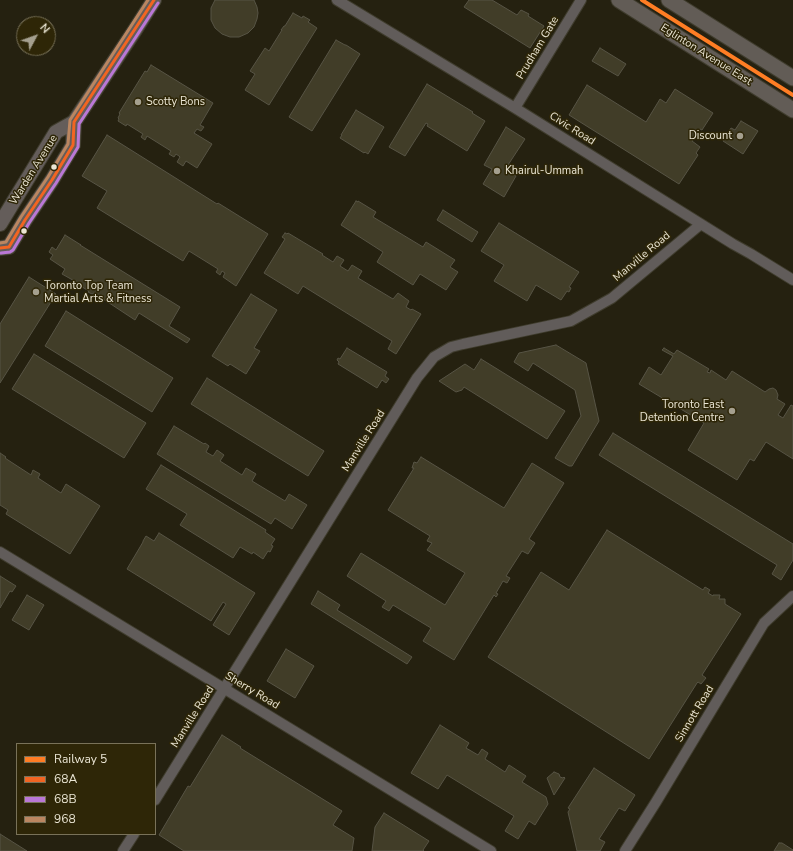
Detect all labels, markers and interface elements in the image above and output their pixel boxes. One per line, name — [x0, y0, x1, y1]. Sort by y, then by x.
street label: Prudham Gate — [514, 14, 562, 82]
north arrow — [16, 16, 56, 56]
text: N — [36, 20, 53, 36]
street label: Eglinton Avenue East — [658, 21, 754, 89]
place label: Scotty Bons — [146, 95, 205, 109]
marker: Scotty Bons — [133, 97, 143, 107]
street label: Civic Road — [547, 110, 597, 148]
place label: Discount — [689, 129, 732, 143]
marker: Discount — [735, 131, 745, 141]
street label: Warden Avenue — [7, 133, 61, 207]
unlabelled marker — [49, 162, 59, 172]
place label: Khairul-Ummah — [505, 164, 583, 178]
marker: Khairul-Ummah — [492, 166, 502, 176]
unlabelled marker — [19, 226, 29, 236]
street label: Manville Road — [611, 229, 673, 285]
place label: Toronto Top Team Martial Arts & Fitness — [44, 279, 152, 305]
marker: Toronto Top Team Martial Arts & Fitness — [31, 287, 41, 297]
place label: Toronto East Detention Centre — [640, 398, 724, 424]
marker: Toronto East Detention Centre — [727, 406, 737, 416]
street label: Manville Road — [340, 408, 388, 474]
street label: Sherry Road — [222, 670, 282, 712]
street label: Sinnott Road — [673, 683, 717, 745]
street label: Manville Road — [169, 684, 217, 750]
legend — [16, 743, 156, 835]
text: Railway 5 — [54, 751, 107, 767]
text: 68A — [54, 771, 77, 787]
text: 68B — [54, 791, 77, 807]
text: 968 — [54, 811, 76, 827]

